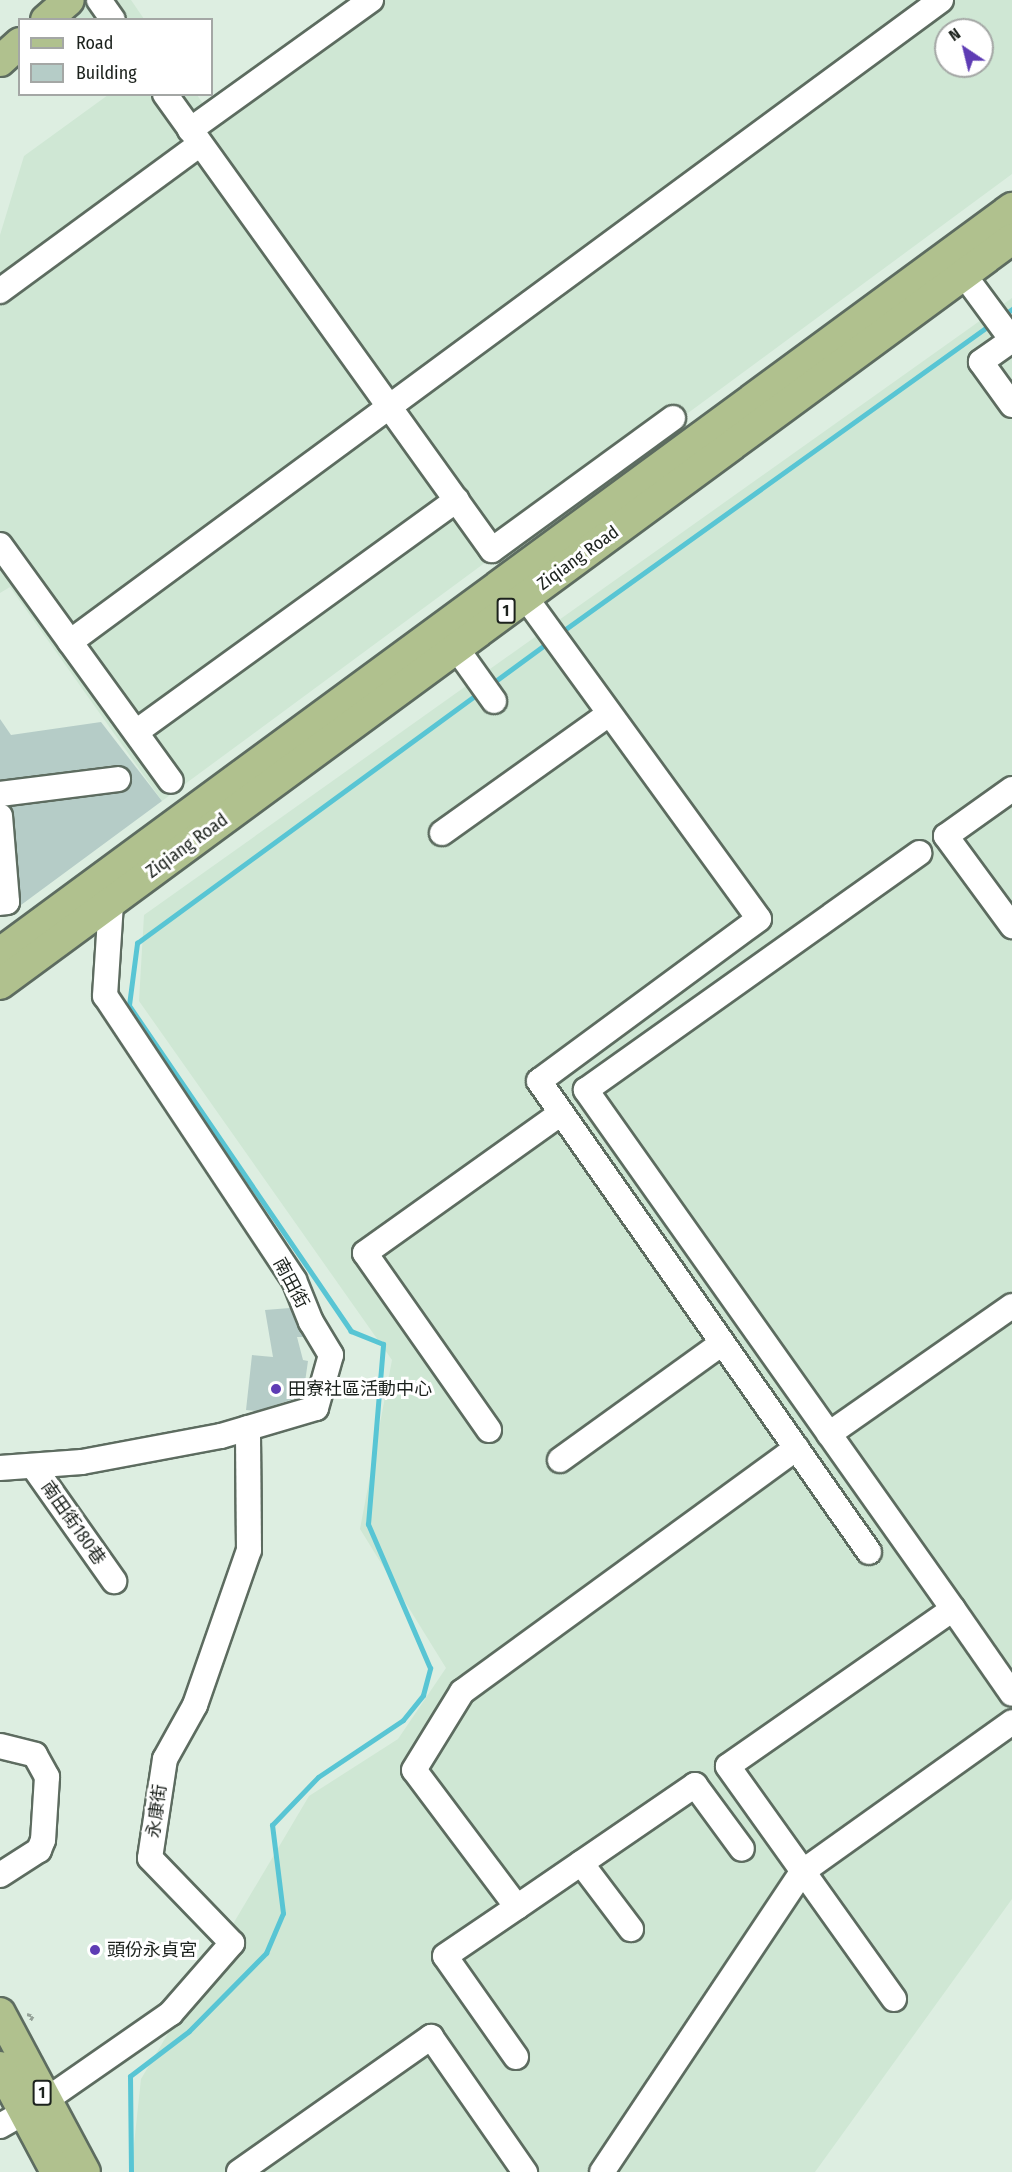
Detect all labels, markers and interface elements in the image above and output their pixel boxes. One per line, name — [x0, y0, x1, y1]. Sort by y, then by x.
legend — [18, 18, 213, 96]
north arrow — [934, 18, 994, 78]
text: N — [945, 24, 964, 45]
text: Road — [76, 32, 113, 54]
text: Building — [76, 62, 137, 84]
street label: Ziqiang Road — [533, 521, 623, 595]
road number: 1 — [496, 598, 516, 624]
street label: Ziqiang Road — [142, 809, 232, 883]
street label: 南田街 — [269, 1254, 313, 1312]
place label: 田寮社區活動中心 — [288, 1378, 432, 1400]
marker: 田寮社區活動中心 — [269, 1382, 283, 1396]
street label: 南田街180巷 — [36, 1477, 110, 1569]
street label: 永康街 — [143, 1783, 171, 1839]
place label: 頭份永貞宮 — [107, 1939, 197, 1961]
marker: 頭份永貞宮 — [88, 1943, 102, 1957]
road number: 1 — [32, 2080, 52, 2106]

